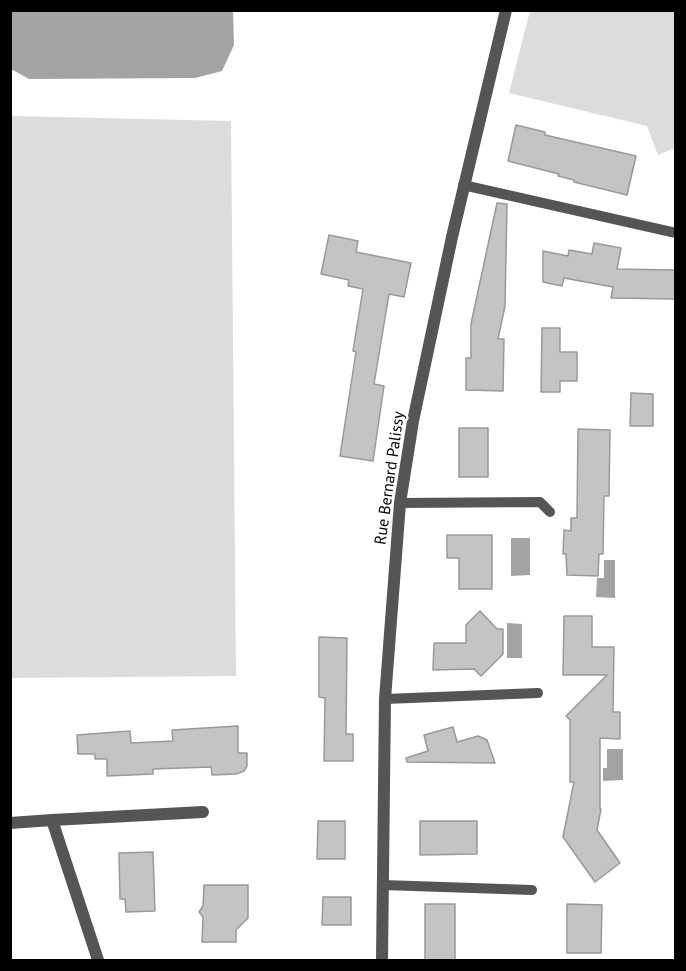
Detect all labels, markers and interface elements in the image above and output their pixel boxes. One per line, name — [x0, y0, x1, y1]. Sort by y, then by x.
street label: Rue Bernard Palissy — [371, 410, 409, 546]

